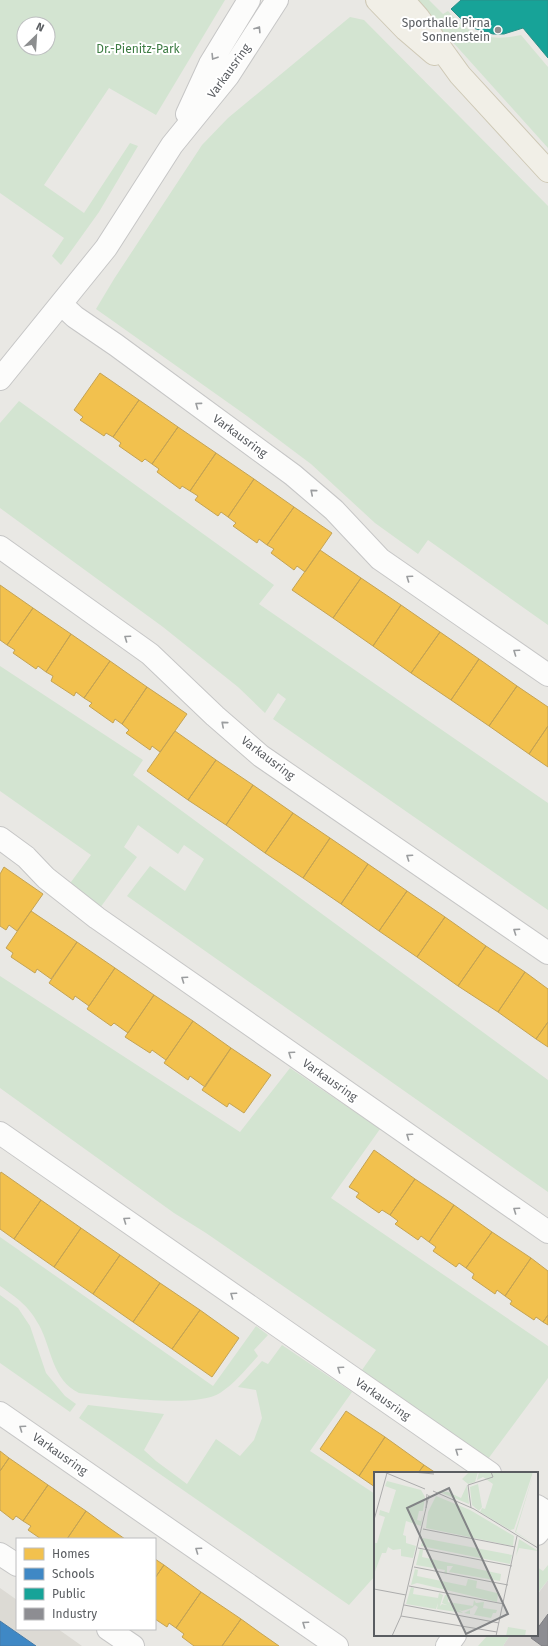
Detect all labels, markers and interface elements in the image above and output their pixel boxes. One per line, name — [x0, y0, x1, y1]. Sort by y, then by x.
north arrow — [16, 16, 56, 56]
place label: Sporthalle Pirna Sonnenstein — [402, 16, 490, 44]
text: N — [34, 20, 46, 35]
marker: Sporthalle Pirna Sonnenstein — [493, 25, 503, 35]
one-way arrow — [253, 27, 260, 34]
street label: Varkausring — [205, 41, 254, 101]
park label: Dr.-Pienitz-Park — [96, 42, 181, 56]
one-way arrow — [211, 53, 218, 60]
one-way arrow — [195, 403, 202, 410]
street label: Varkausring — [210, 412, 270, 461]
one-way arrow — [310, 489, 317, 496]
one-way arrow — [406, 575, 413, 583]
one-way arrow — [124, 635, 131, 643]
one-way arrow — [513, 649, 520, 657]
one-way arrow — [221, 721, 229, 728]
street label: Varkausring — [238, 733, 298, 783]
one-way arrow — [406, 855, 413, 862]
one-way arrow — [513, 928, 520, 936]
one-way arrow — [182, 977, 189, 984]
one-way arrow — [288, 1051, 295, 1059]
street label: Varkausring — [300, 1056, 361, 1104]
one-way arrow — [407, 1134, 414, 1141]
one-way arrow — [513, 1207, 520, 1215]
one-way arrow — [123, 1217, 130, 1225]
one-way arrow — [230, 1292, 237, 1300]
one-way arrow — [337, 1367, 344, 1374]
street label: Varkausring — [353, 1375, 414, 1423]
one-way arrow — [19, 1425, 26, 1433]
street label: Varkausring — [30, 1430, 91, 1478]
one-way arrow — [455, 1448, 462, 1456]
inset map — [374, 1472, 538, 1636]
legend — [16, 1538, 156, 1630]
text: Homes — [52, 1547, 90, 1561]
one-way arrow — [195, 1547, 202, 1555]
text: Schools — [52, 1567, 95, 1581]
text: Public — [52, 1587, 86, 1601]
text: Industry — [52, 1607, 97, 1621]
one-way arrow — [302, 1621, 309, 1629]

